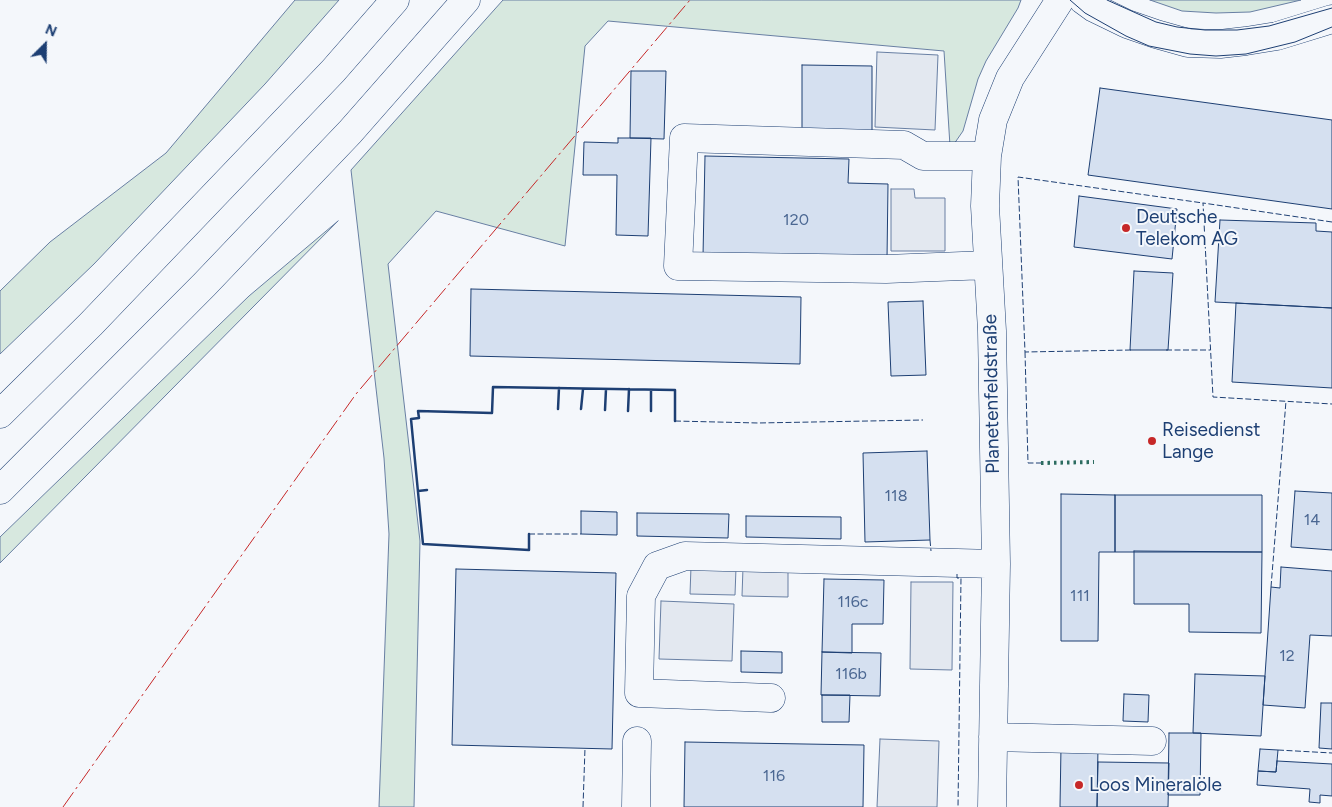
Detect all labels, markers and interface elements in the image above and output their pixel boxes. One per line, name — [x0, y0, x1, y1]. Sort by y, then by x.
north arrow — [20, 20, 70, 70]
text: N — [43, 21, 59, 41]
place label: Deutsche Telekom AG — [1136, 206, 1238, 250]
house number: 120 — [783, 210, 809, 230]
marker: Deutsche Telekom AG — [1120, 222, 1132, 234]
street label: Planetenfeldstraße — [979, 314, 1005, 474]
place label: Reisedienst Lange — [1162, 419, 1260, 463]
marker: Reisedienst Lange — [1146, 435, 1158, 447]
house number: 118 — [884, 486, 908, 506]
house number: 14 — [1304, 510, 1320, 530]
house number: 111 — [1070, 586, 1090, 606]
house number: 116c — [838, 592, 868, 612]
house number: 12 — [1279, 646, 1295, 666]
house number: 116b — [835, 664, 867, 684]
house number: 116 — [763, 766, 785, 786]
place label: Loos Mineralöle — [1089, 774, 1222, 796]
marker: Loos Mineralöle — [1073, 779, 1085, 791]

